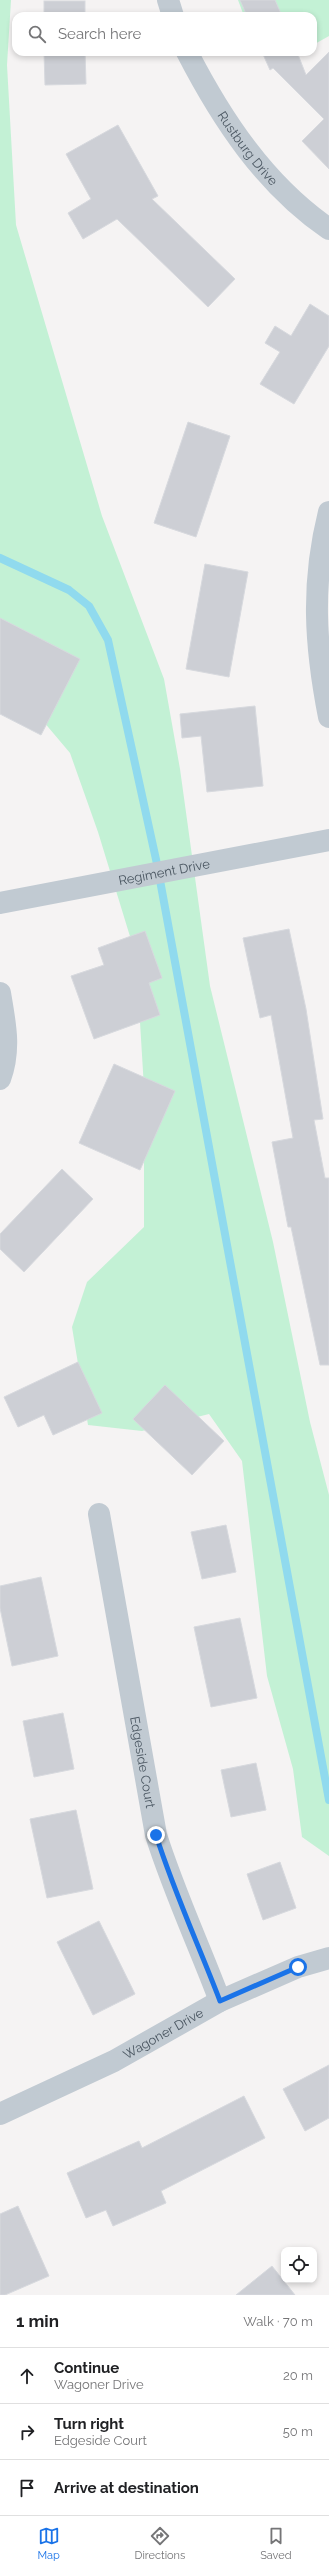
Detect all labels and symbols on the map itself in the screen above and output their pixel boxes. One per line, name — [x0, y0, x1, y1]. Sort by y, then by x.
street label: Rustburg Drive — [215, 108, 281, 188]
street label: Regiment Drive — [117, 855, 211, 888]
street label: Edgeside Court — [128, 1715, 159, 1810]
route end — [147, 1826, 165, 1844]
route start — [289, 1958, 307, 1976]
street label: Wagoner Drive — [120, 2004, 206, 2062]

